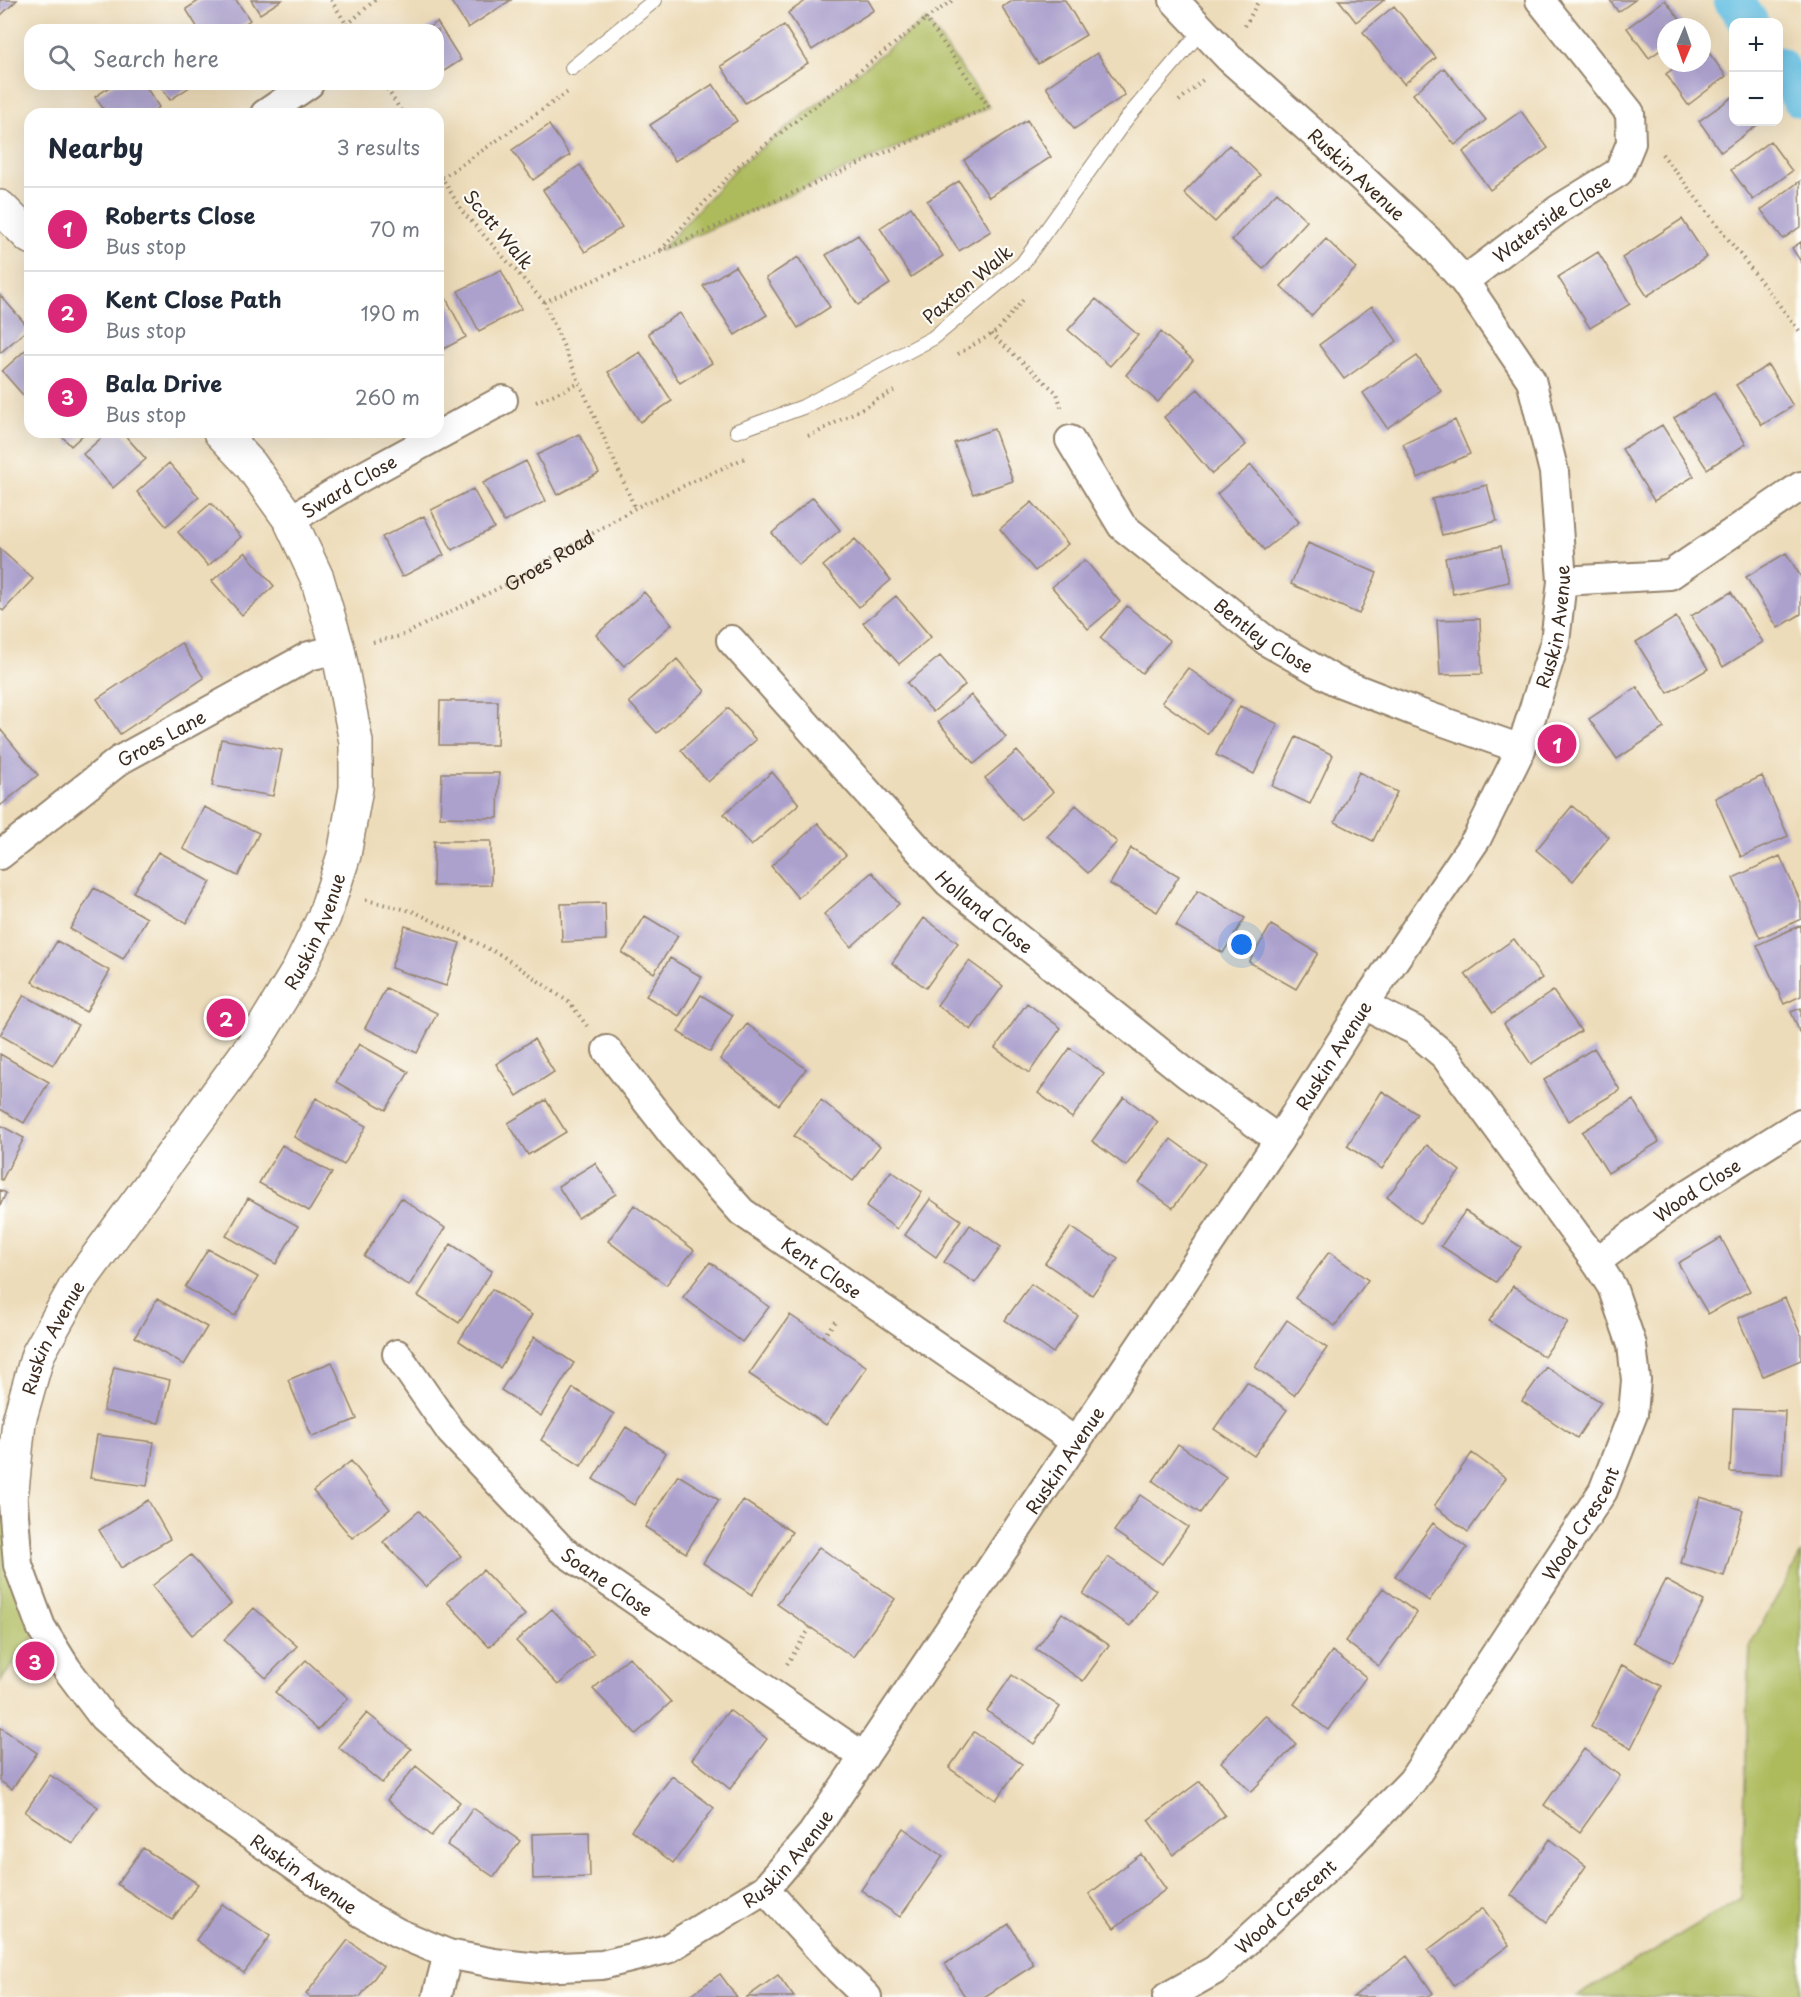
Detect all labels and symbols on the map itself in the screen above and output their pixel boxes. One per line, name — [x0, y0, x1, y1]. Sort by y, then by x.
north arrow — [1657, 18, 1711, 72]
street label: Ruskin Avenue — [1302, 122, 1412, 226]
street label: Waterside Close — [1487, 167, 1616, 268]
street label: Scott Walk — [458, 183, 540, 275]
street label: Paxton Walk — [916, 238, 1018, 330]
street label: Sward Close — [296, 447, 401, 524]
street label: Groes Road — [499, 522, 599, 597]
street label: Ruskin Avenue — [1528, 564, 1576, 691]
street label: Bentley Close — [1209, 591, 1319, 679]
street label: Groes Lane — [112, 702, 210, 773]
pin: 1 — [1538, 722, 1576, 766]
street label: Holland Close — [930, 864, 1039, 959]
street label: Ruskin Avenue — [276, 869, 351, 994]
your location — [1227, 930, 1256, 959]
street label: Ruskin Avenue — [1288, 995, 1377, 1115]
pin: 2 — [206, 996, 246, 1040]
street label: Wood Close — [1647, 1151, 1745, 1228]
street label: Kent Close — [776, 1230, 867, 1304]
street label: Ruskin Avenue — [14, 1274, 90, 1398]
street label: Ruskin Avenue — [1018, 1400, 1110, 1519]
street label: Wood Crescent — [1535, 1463, 1625, 1585]
street label: Soane Close — [556, 1540, 659, 1622]
pin: 3 — [15, 1638, 54, 1684]
street label: Ruskin Avenue — [737, 1804, 839, 1913]
street label: Ruskin Avenue — [246, 1826, 364, 1920]
street label: Wood Crescent — [1228, 1852, 1342, 1959]

